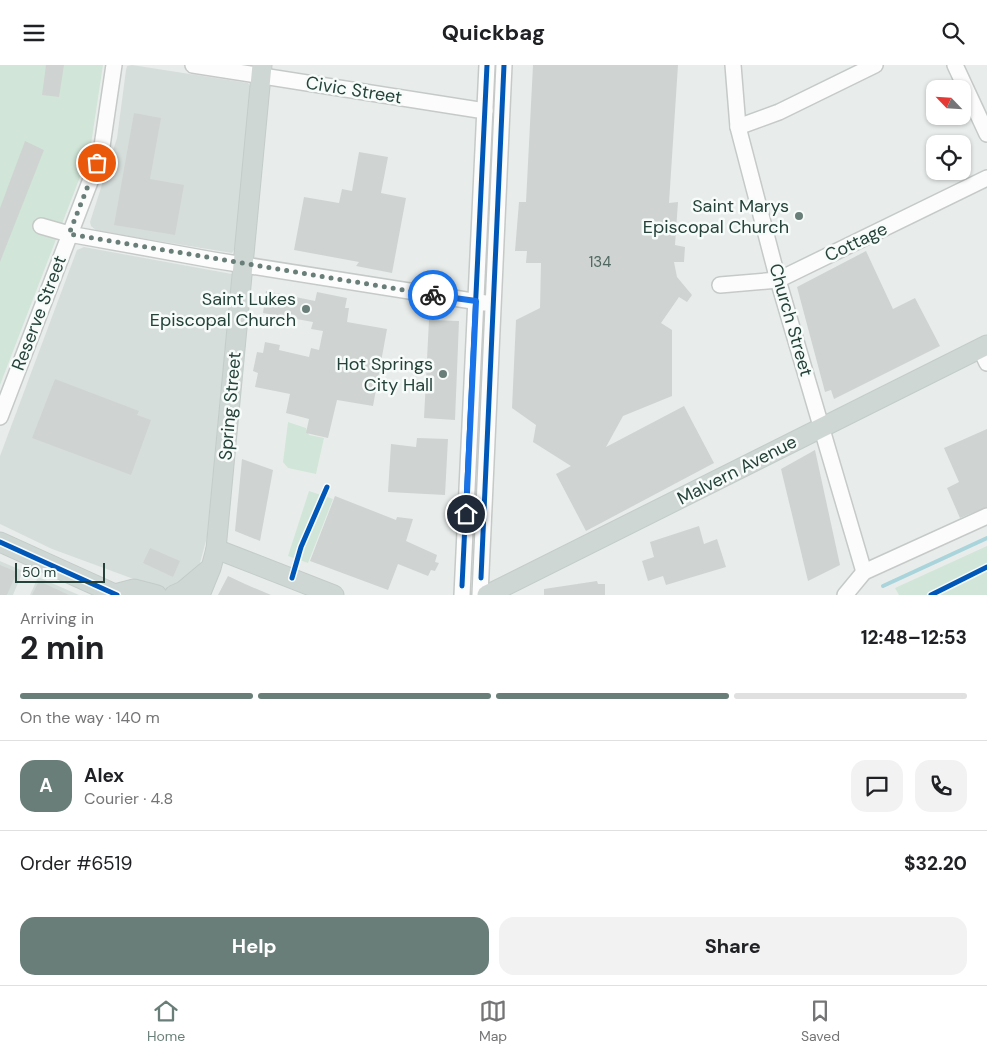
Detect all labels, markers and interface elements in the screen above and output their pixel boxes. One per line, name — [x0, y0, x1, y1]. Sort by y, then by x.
text: Quickbag — [442, 18, 545, 47]
icon: menu — [20, 19, 48, 47]
icon: search — [939, 19, 967, 47]
street label: Civic Street — [304, 71, 404, 109]
north arrow — [926, 80, 971, 125]
map controls — [926, 80, 971, 180]
button: locate — [926, 135, 971, 180]
pin — [76, 142, 118, 184]
icon: bag — [83, 149, 111, 177]
place label: Saint Marys Episcopal Church — [643, 194, 789, 239]
marker: Saint Marys Episcopal Church — [793, 210, 805, 222]
street label: Cottage — [821, 217, 891, 267]
street label: Reserve Street — [6, 252, 72, 374]
house number: 134 — [589, 252, 611, 272]
street label: Church Street — [763, 261, 819, 379]
courier — [408, 270, 458, 320]
icon: bike — [419, 281, 447, 309]
place label: Saint Lukes Episcopal Church — [150, 287, 296, 332]
marker: Saint Lukes Episcopal Church — [300, 303, 312, 315]
street label: Spring Street — [213, 351, 247, 461]
place label: Hot Springs City Hall — [336, 352, 433, 397]
marker: Hot Springs City Hall — [437, 368, 449, 380]
street label: Malvern Avenue — [673, 430, 801, 510]
pin — [445, 493, 487, 535]
icon: home — [452, 500, 480, 528]
scale bar — [15, 560, 105, 583]
text: 50 m — [22, 563, 56, 581]
text: Arriving in — [20, 608, 94, 629]
text: 12:48–12:53 — [861, 625, 967, 650]
text: 2 min — [20, 627, 105, 669]
text: On the way · 140 m — [20, 707, 160, 728]
button: chat — [851, 760, 903, 812]
button: phone — [915, 760, 967, 812]
text: Alex — [84, 763, 124, 788]
text: A — [39, 773, 53, 798]
text: Courier · 4.8 — [84, 788, 173, 809]
text: Order #6519 — [20, 851, 132, 876]
text: $32.20 — [904, 851, 967, 876]
button: Help — [20, 917, 489, 975]
button: Share — [499, 917, 967, 975]
tab: Home — [147, 997, 185, 1045]
tab: Map — [479, 997, 507, 1045]
tab: Saved — [801, 997, 840, 1045]

